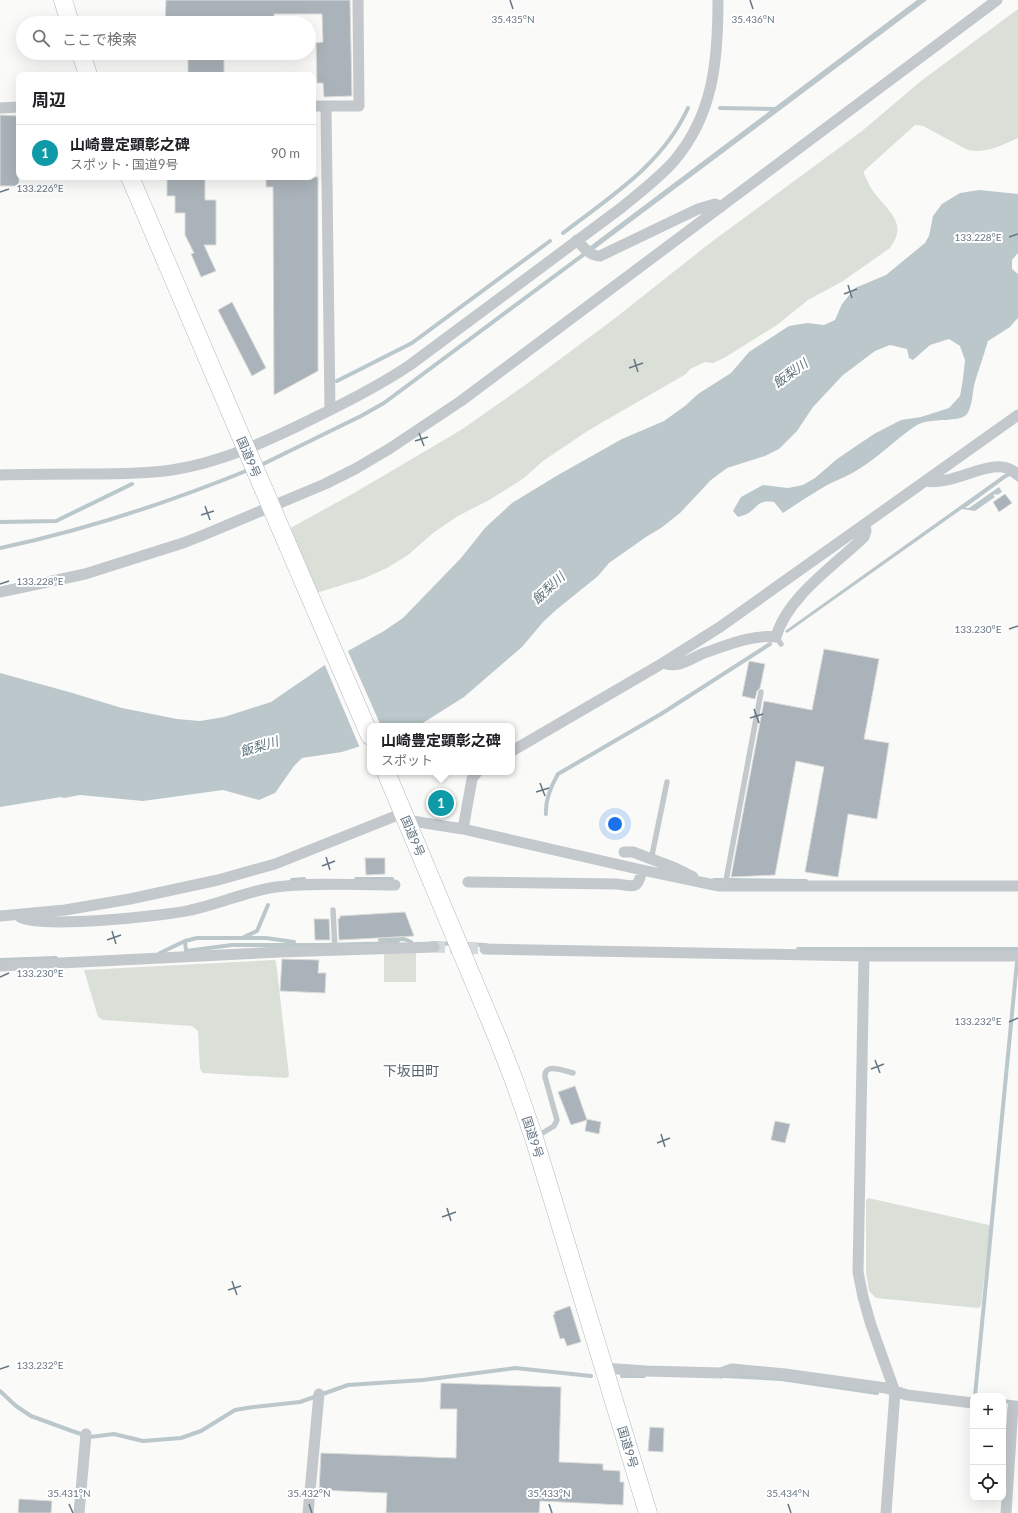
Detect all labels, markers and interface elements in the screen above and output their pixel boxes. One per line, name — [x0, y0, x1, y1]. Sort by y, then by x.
text: 35.435°N — [491, 13, 535, 25]
text: 35.436°N — [731, 13, 775, 25]
search box — [16, 16, 316, 60]
icon: search — [30, 27, 52, 49]
text: ここで検索 — [62, 30, 137, 48]
text: 周辺 — [32, 89, 66, 110]
text: 山崎豊定顕彰之碑 — [70, 135, 190, 153]
text: 1 — [41, 145, 49, 161]
text: 90 m — [271, 145, 300, 161]
text: スポット · 国道9号 — [70, 156, 179, 172]
text: 133.226°E — [16, 182, 64, 194]
text: 133.228°E — [954, 231, 1002, 243]
water label: 飯梨川 — [770, 354, 812, 391]
street label: 国道9号 — [234, 434, 264, 480]
water label: 飯梨川 — [528, 567, 569, 607]
text: 133.228°E — [16, 575, 64, 587]
text: 133.230°E — [954, 623, 1002, 635]
popup — [367, 723, 515, 775]
text: 山崎豊定顕彰之碑 — [381, 731, 501, 749]
water label: 飯梨川 — [238, 732, 282, 759]
text: スポット — [381, 752, 433, 768]
pin: 1 — [428, 788, 454, 818]
street label: 国道9号 — [398, 813, 428, 859]
your location — [605, 814, 625, 834]
text: 133.230°E — [16, 967, 64, 979]
text: 133.232°E — [954, 1015, 1002, 1027]
district label: 下坂田町 — [383, 1062, 439, 1079]
street label: 国道9号 — [519, 1114, 547, 1160]
text: 133.232°E — [16, 1359, 64, 1371]
map controls — [970, 1393, 1006, 1501]
button: + — [970, 1393, 1006, 1429]
street label: 国道9号 — [615, 1424, 641, 1470]
button: − — [970, 1429, 1006, 1465]
button: locate — [970, 1465, 1006, 1501]
text: 35.431°N — [47, 1487, 91, 1499]
text: 35.432°N — [287, 1487, 331, 1499]
text: 35.433°N — [527, 1487, 571, 1499]
text: 35.434°N — [766, 1487, 810, 1499]

